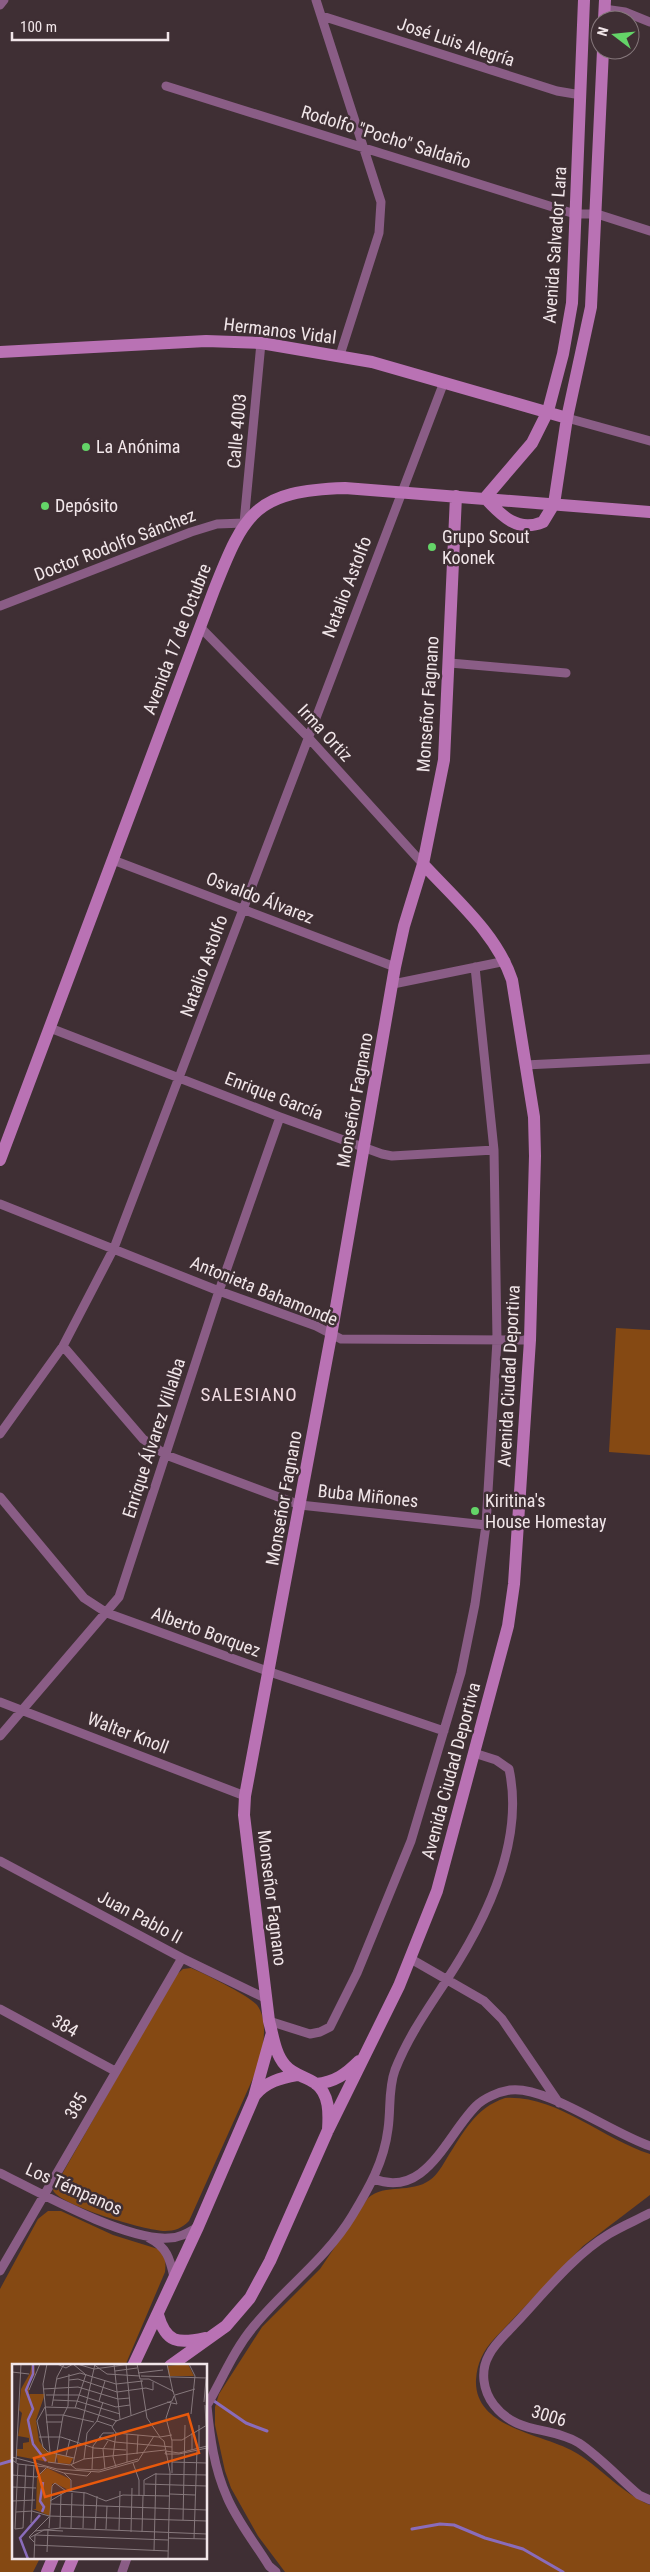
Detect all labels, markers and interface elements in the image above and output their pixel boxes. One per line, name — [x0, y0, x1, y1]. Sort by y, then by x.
scale bar — [12, 10, 169, 42]
north arrow — [590, 10, 640, 60]
street label: José Luis Alegría — [395, 13, 517, 70]
text: 100 m — [20, 18, 57, 36]
text: N — [594, 25, 611, 38]
street label: Rodolfo "Pocho" Saldaño — [299, 101, 474, 172]
street label: Avenida Salvador Lara — [539, 166, 570, 324]
street label: Hermanos Vidal — [223, 313, 338, 348]
street label: Calle 4003 — [223, 393, 250, 469]
place label: La Anónima — [96, 436, 180, 457]
marker: La Anónima — [80, 441, 92, 453]
place label: Depósito — [55, 495, 118, 516]
marker: Depósito — [39, 500, 51, 512]
street label: Doctor Rodolfo Sánchez — [31, 504, 198, 585]
place label: Grupo Scout Koonek — [442, 526, 530, 568]
street label: Natalio Astolfo — [318, 533, 375, 640]
marker: Grupo Scout Koonek — [426, 541, 438, 553]
street label: Avenida 17 de Octubre — [138, 561, 215, 717]
street label: Monseñor Fagnano — [412, 635, 443, 773]
street label: Irma Ortiz — [294, 700, 357, 766]
street label: Osvaldo Álvarez — [203, 867, 317, 928]
street label: Natalio Astolfo — [175, 912, 232, 1020]
street label: Monseñor Fagnano — [332, 1031, 377, 1169]
street label: Enrique García — [222, 1067, 326, 1124]
street label: Antonieta Bahamonde — [187, 1251, 341, 1330]
street label: Avenida Ciudad Deportiva — [493, 1284, 524, 1468]
street label: Enrique Álvarez Villalba — [118, 1355, 189, 1520]
district label: SALESIANO — [200, 1383, 298, 1406]
street label: Monseñor Fagnano — [261, 1429, 306, 1567]
street label: Buba Miñones — [317, 1480, 419, 1511]
place label: Kiritina's House Homestay — [485, 1490, 607, 1532]
marker: Kiritina's House Homestay — [469, 1505, 481, 1517]
street label: Alberto Borquez — [149, 1602, 264, 1661]
street label: Avenida Ciudad Deportiva — [417, 1680, 484, 1862]
street label: Walter Knoll — [85, 1707, 172, 1758]
street label: Monseñor Fagnano — [254, 1829, 291, 1967]
street label: Juan Pablo II — [94, 1886, 186, 1948]
street label: 384 — [48, 2010, 82, 2041]
street label: 385 — [60, 2089, 91, 2123]
street label: Los Témpanos — [23, 2158, 126, 2219]
inset map — [12, 2364, 208, 2560]
street label: 3006 — [529, 2400, 569, 2431]

